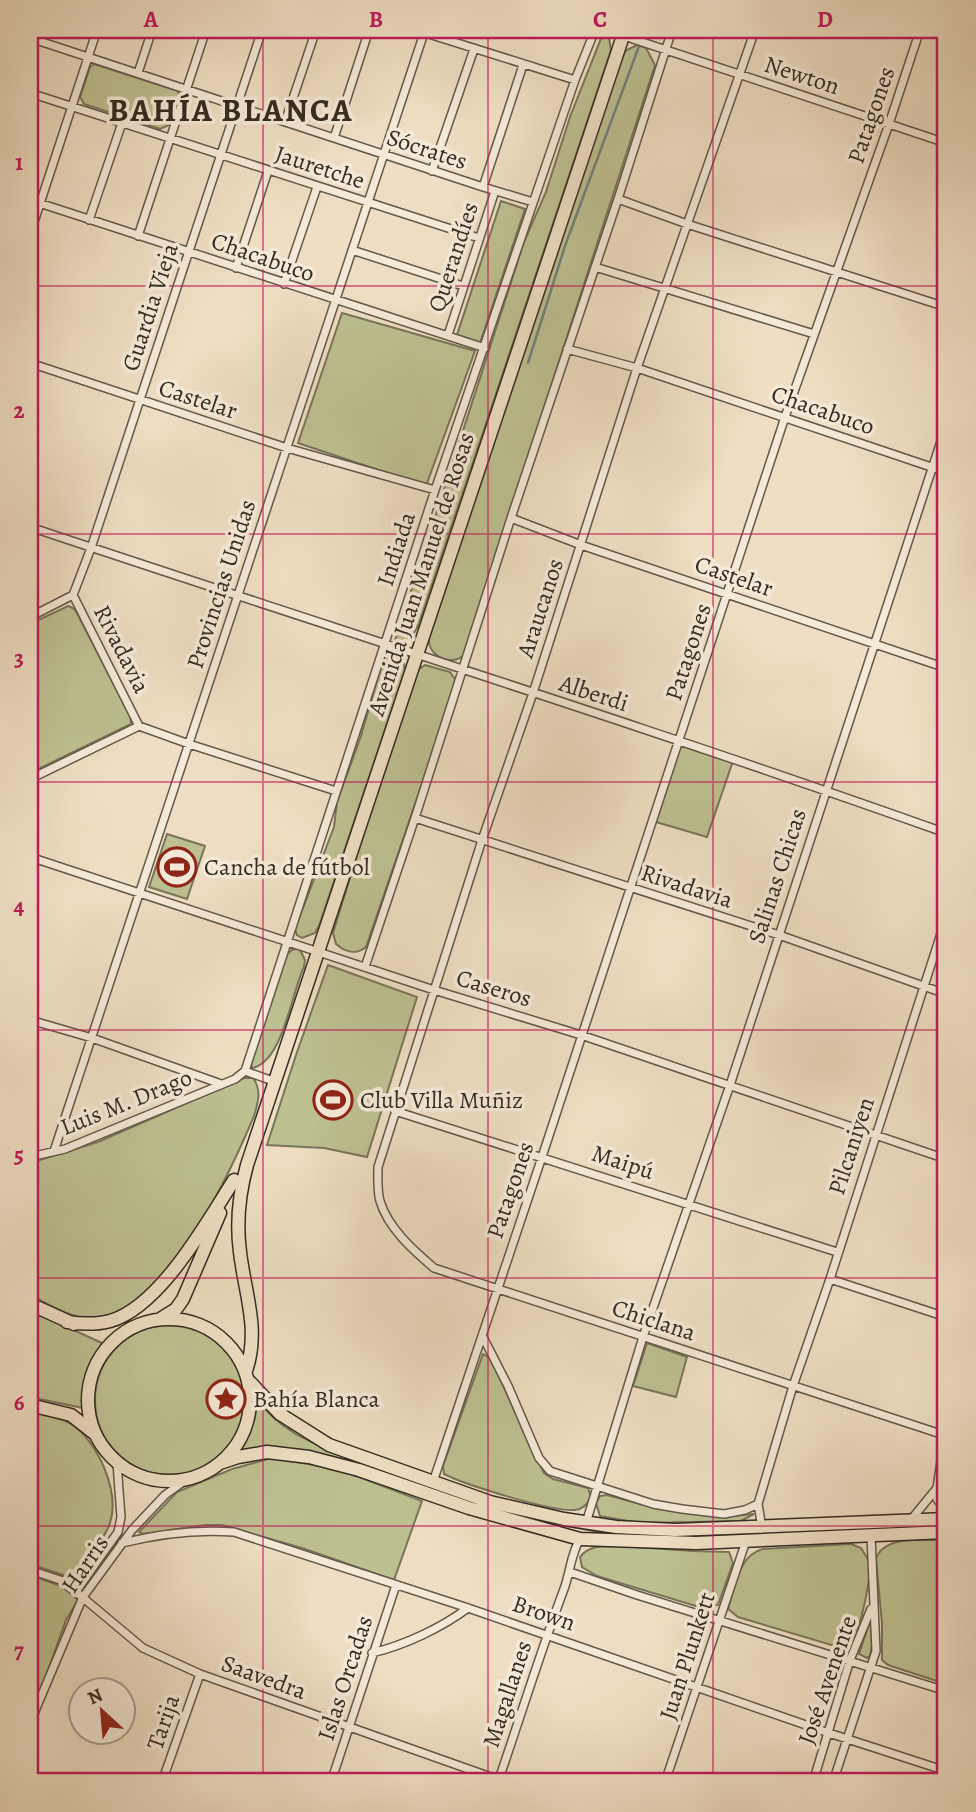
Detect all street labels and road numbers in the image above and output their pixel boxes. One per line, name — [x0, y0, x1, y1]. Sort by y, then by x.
street label: Newton — [760, 48, 844, 102]
street label: Patagones — [840, 62, 902, 168]
street label: Sócrates — [383, 121, 471, 177]
street label: Jauretche — [271, 137, 369, 197]
street label: Querandíes — [420, 198, 486, 316]
street label: Chacabuco — [207, 224, 319, 290]
street label: Guardia Vieja — [114, 238, 186, 375]
street label: Castelar — [155, 371, 241, 427]
street label: Chacabuco — [767, 377, 879, 443]
street label: Avenida Juan Manuel de Rosas — [360, 428, 482, 721]
street label: Provincias Unidas — [179, 495, 263, 673]
street label: Indiada — [369, 507, 423, 590]
street label: Castelar — [691, 548, 777, 604]
street label: Araucanos — [509, 554, 571, 663]
street label: Rivadavia — [86, 599, 158, 699]
street label: Patagones — [657, 599, 719, 705]
street label: Alberdi — [554, 667, 633, 719]
street label: Salinas Chicas — [740, 804, 814, 948]
street label: Rivadavia — [637, 856, 738, 916]
street label: Caseros — [452, 961, 536, 1015]
street label: Luis M. Drago — [55, 1061, 197, 1143]
street label: Pilcaniyen — [820, 1093, 882, 1199]
street label: Patagones — [479, 1137, 541, 1243]
street label: Maipú — [588, 1137, 658, 1187]
street label: Chiclana — [608, 1291, 701, 1349]
street label: Harris — [54, 1529, 116, 1599]
street label: Brown — [508, 1587, 580, 1639]
street label: Juan Plunkett — [651, 1588, 723, 1724]
street label: Islas Orcadas — [310, 1611, 380, 1745]
street label: José Avenente — [790, 1611, 864, 1749]
street label: Magallanes — [475, 1636, 539, 1752]
street label: Saavedra — [217, 1647, 312, 1707]
street label: Tarija — [139, 1689, 188, 1754]

